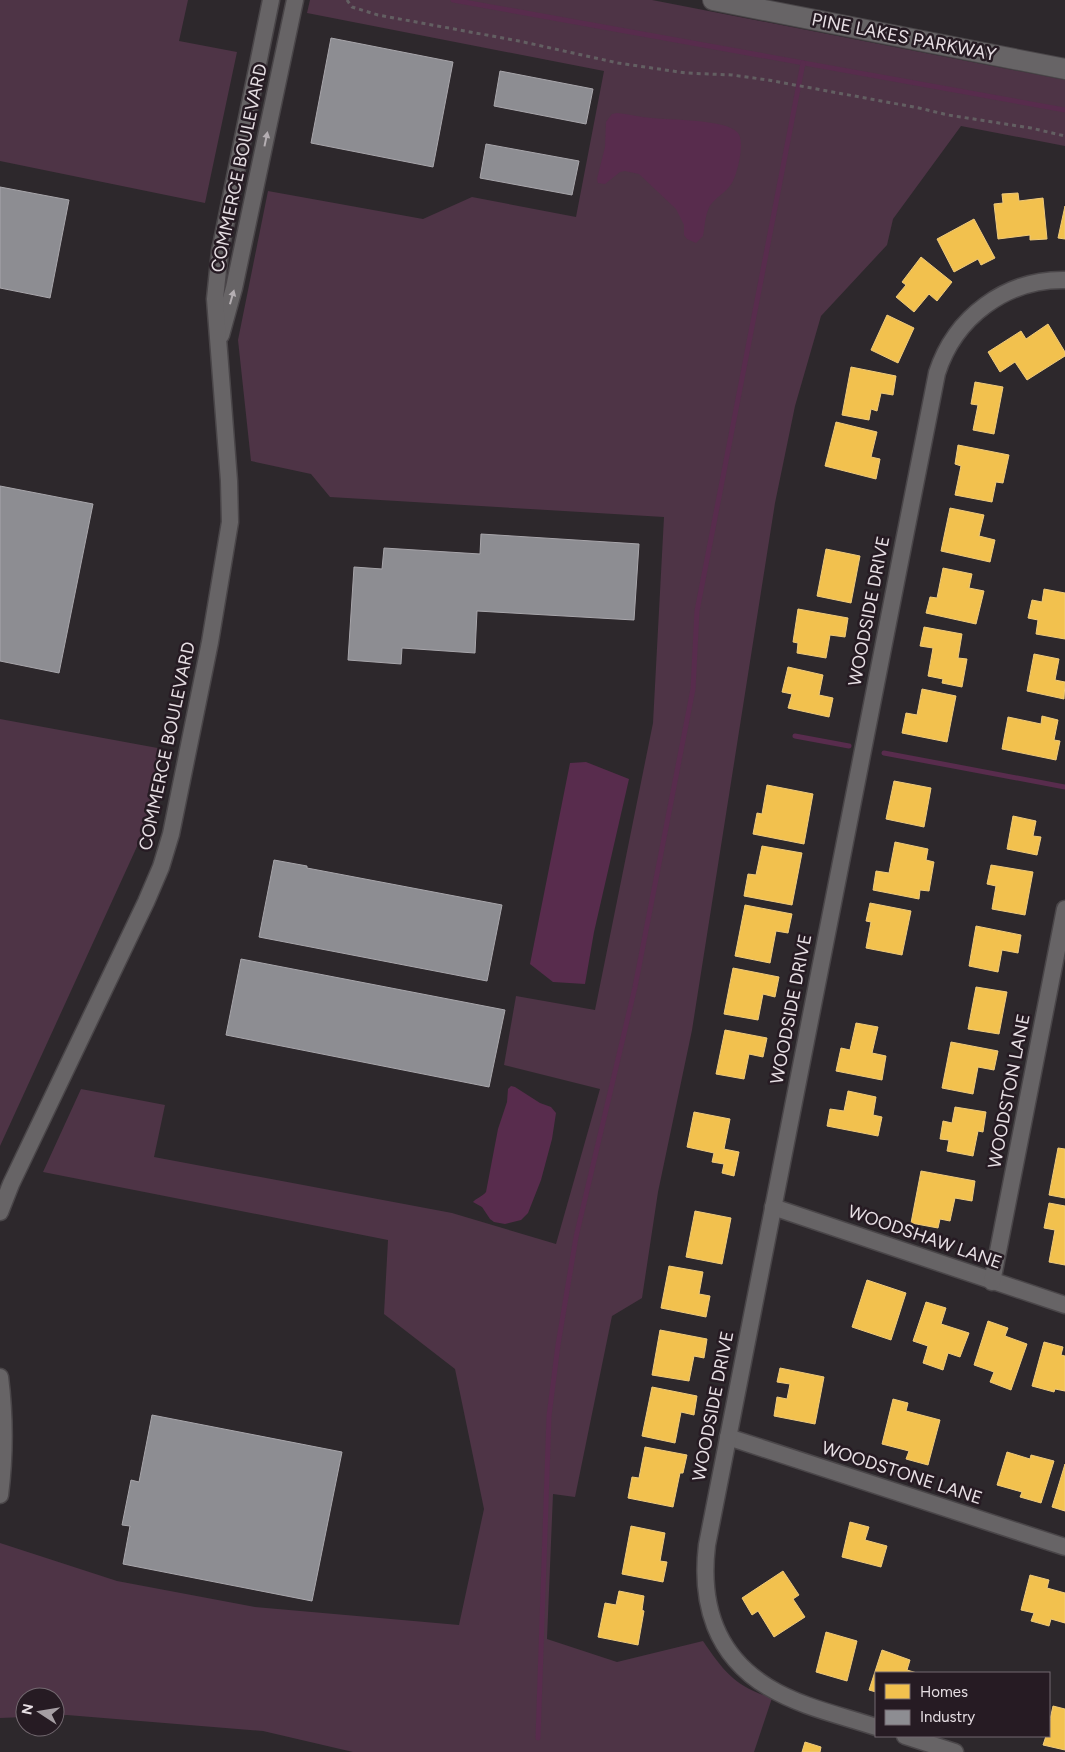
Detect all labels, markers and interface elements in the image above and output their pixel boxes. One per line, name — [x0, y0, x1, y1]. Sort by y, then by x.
street label: PINE LAKES PARKWAY — [810, 8, 998, 66]
street label: COMMERCE BOULEVARD — [206, 62, 272, 274]
one-way arrow — [263, 130, 271, 146]
one-way arrow — [228, 290, 236, 305]
street label: WOODSIDE DRIVE — [844, 534, 894, 688]
street label: COMMERCE BOULEVARD — [134, 640, 200, 852]
street label: WOODSIDE DRIVE — [766, 932, 816, 1086]
street label: WOODSTON LANE — [983, 1012, 1035, 1170]
street label: WOODSHAW LANE — [845, 1200, 1005, 1274]
street label: WOODSIDE DRIVE — [688, 1329, 738, 1483]
street label: WOODSTONE LANE — [819, 1437, 985, 1509]
legend — [875, 1672, 1050, 1737]
text: Homes — [920, 1683, 968, 1701]
north arrow — [15, 1687, 65, 1737]
text: N — [18, 1702, 37, 1716]
text: Industry — [920, 1708, 975, 1726]

